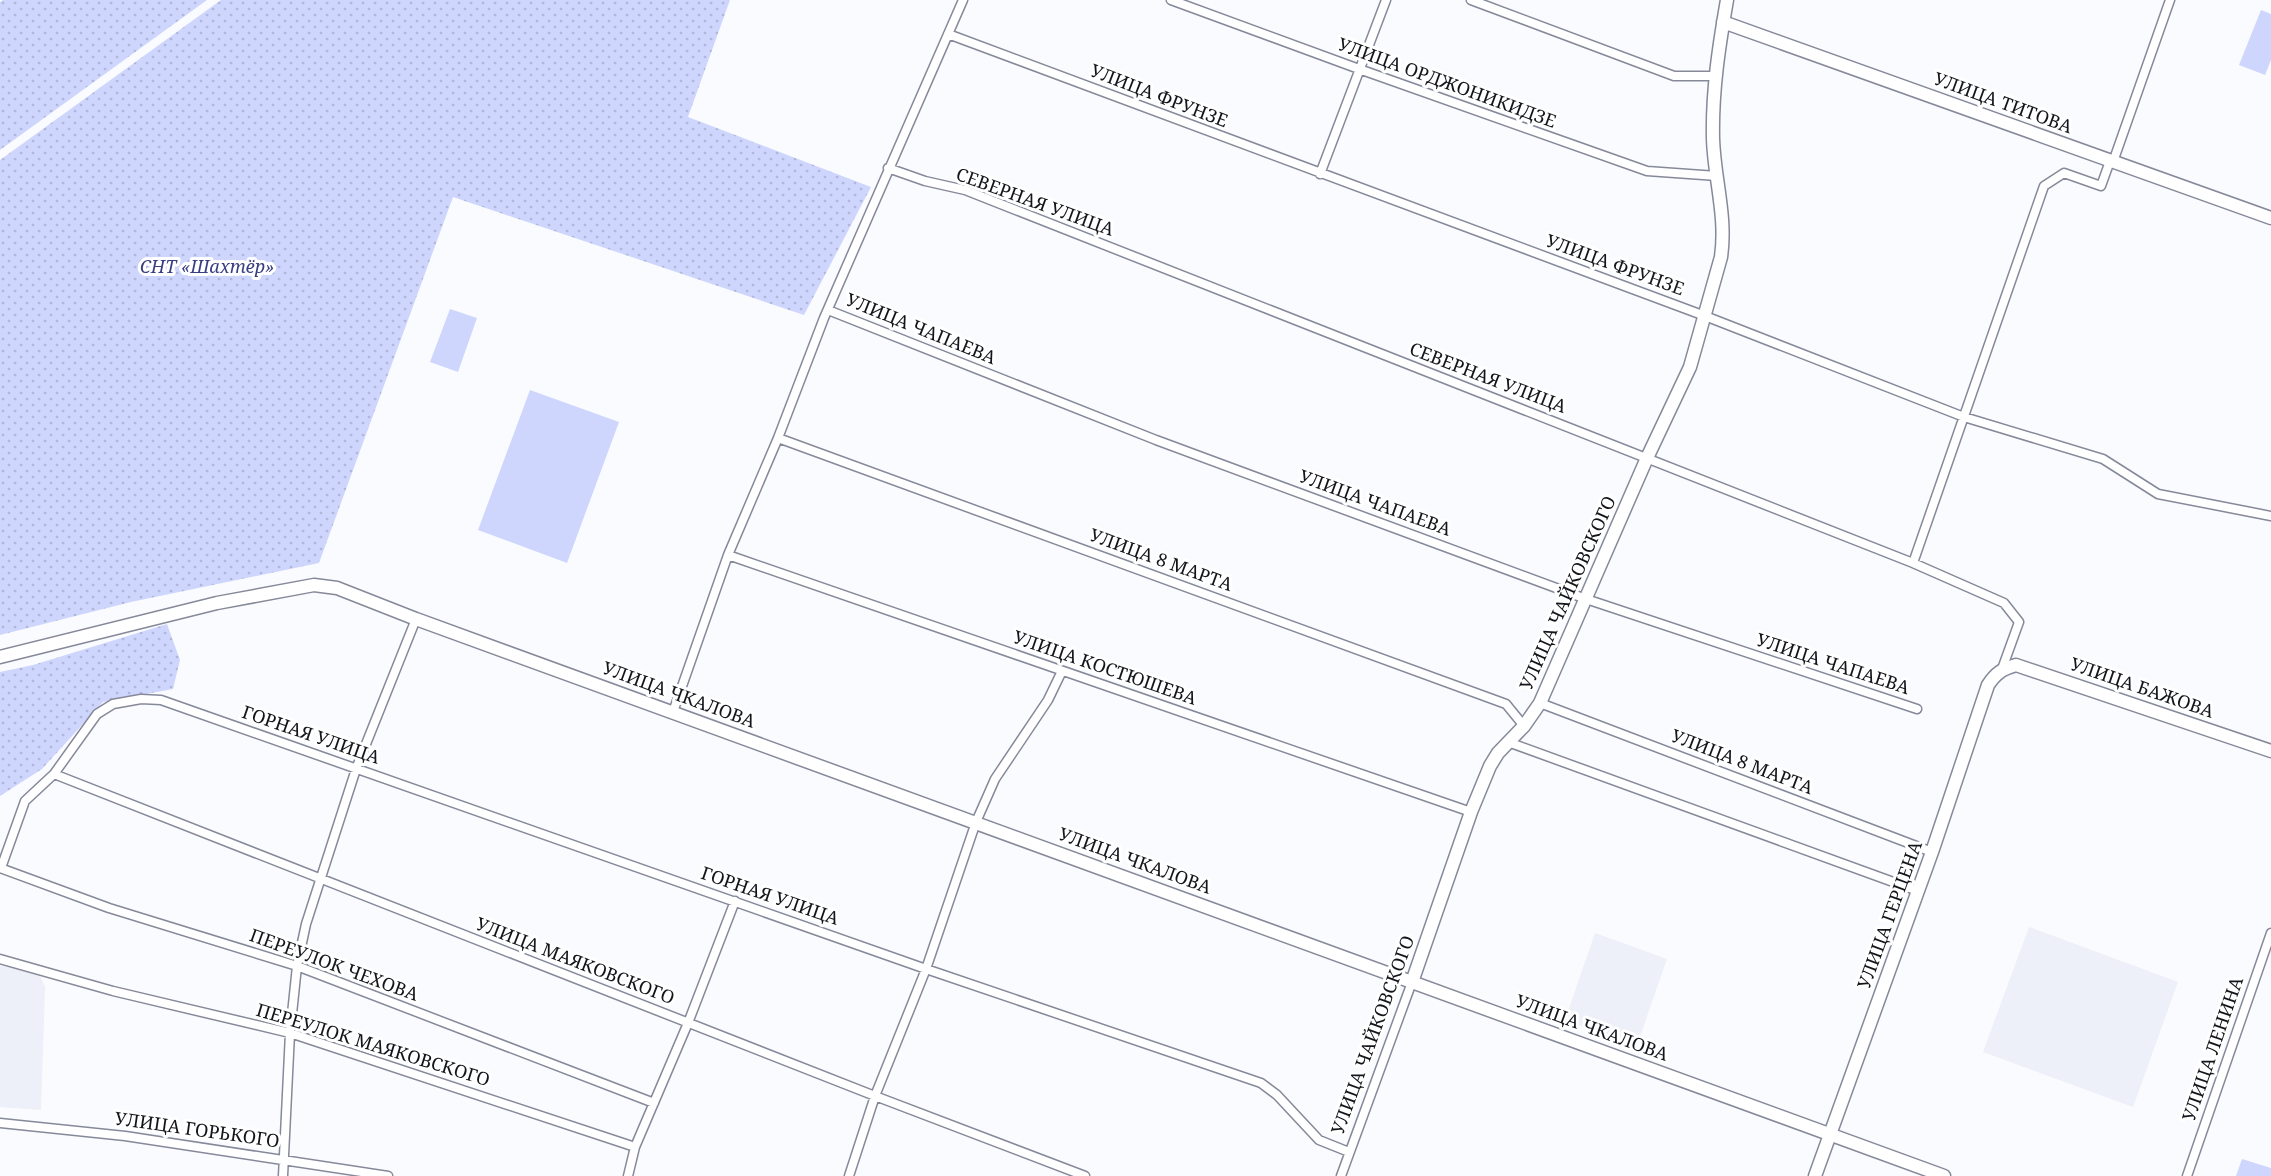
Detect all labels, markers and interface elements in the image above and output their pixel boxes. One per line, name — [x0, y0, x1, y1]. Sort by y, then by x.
street label: УЛИЦА ОРДЖОНИКИДЗЕ — [1335, 31, 1560, 133]
street label: УЛИЦА ФРУНЗЕ — [1087, 58, 1232, 132]
street label: УЛИЦА ТИТОВА — [1931, 66, 2076, 138]
street label: СЕВЕРНАЯ УЛИЦА — [953, 161, 1118, 241]
street label: УЛИЦА ФРУНЗЕ — [1543, 228, 1688, 300]
park label: СНТ «Шахтёр» — [140, 254, 274, 278]
street label: УЛИЦА ЧАПАЕВА — [843, 287, 1000, 369]
street label: СЕВЕРНАЯ УЛИЦА — [1406, 336, 1571, 418]
street label: УЛИЦА ЧАПАЕВА — [1296, 463, 1455, 541]
street label: УЛИЦА ЧАЙКОВСКОГО — [1513, 492, 1621, 693]
street label: УЛИЦА 8 МАРТА — [1087, 522, 1236, 596]
street label: УЛИЦА КОСТЮШЕВА — [1010, 624, 1201, 710]
street label: УЛИЦА ЧАПАЕВА — [1754, 627, 1913, 699]
street label: УЛИЦА БАЖОВА — [2067, 651, 2218, 723]
street label: УЛИЦА ЧКАЛОВА — [600, 655, 759, 733]
street label: ГОРНАЯ УЛИЦА — [239, 699, 384, 769]
street label: УЛИЦА 8 МАРТА — [1668, 723, 1817, 799]
street label: УЛИЦА ЧКАЛОВА — [1056, 821, 1215, 899]
street label: УЛИЦА ГЕРЦЕНА — [1851, 837, 1927, 992]
street label: ГОРНАЯ УЛИЦА — [698, 860, 843, 930]
street label: УЛИЦА МАЯКОВСКОГО — [473, 911, 678, 1009]
street label: ПЕРЕУЛОК ЧЕХОВА — [247, 922, 422, 1006]
street label: УЛИЦА ЧАЙКОВСКОГО — [1325, 932, 1419, 1137]
street label: УЛИЦА ЛЕНИНА — [2176, 973, 2248, 1124]
street label: УЛИЦА ЧКАЛОВА — [1513, 988, 1672, 1066]
street label: ПЕРЕУЛОК МАЯКОВСКОГО — [253, 997, 493, 1091]
street label: УЛИЦА ГОРЬКОГО — [113, 1106, 281, 1152]

